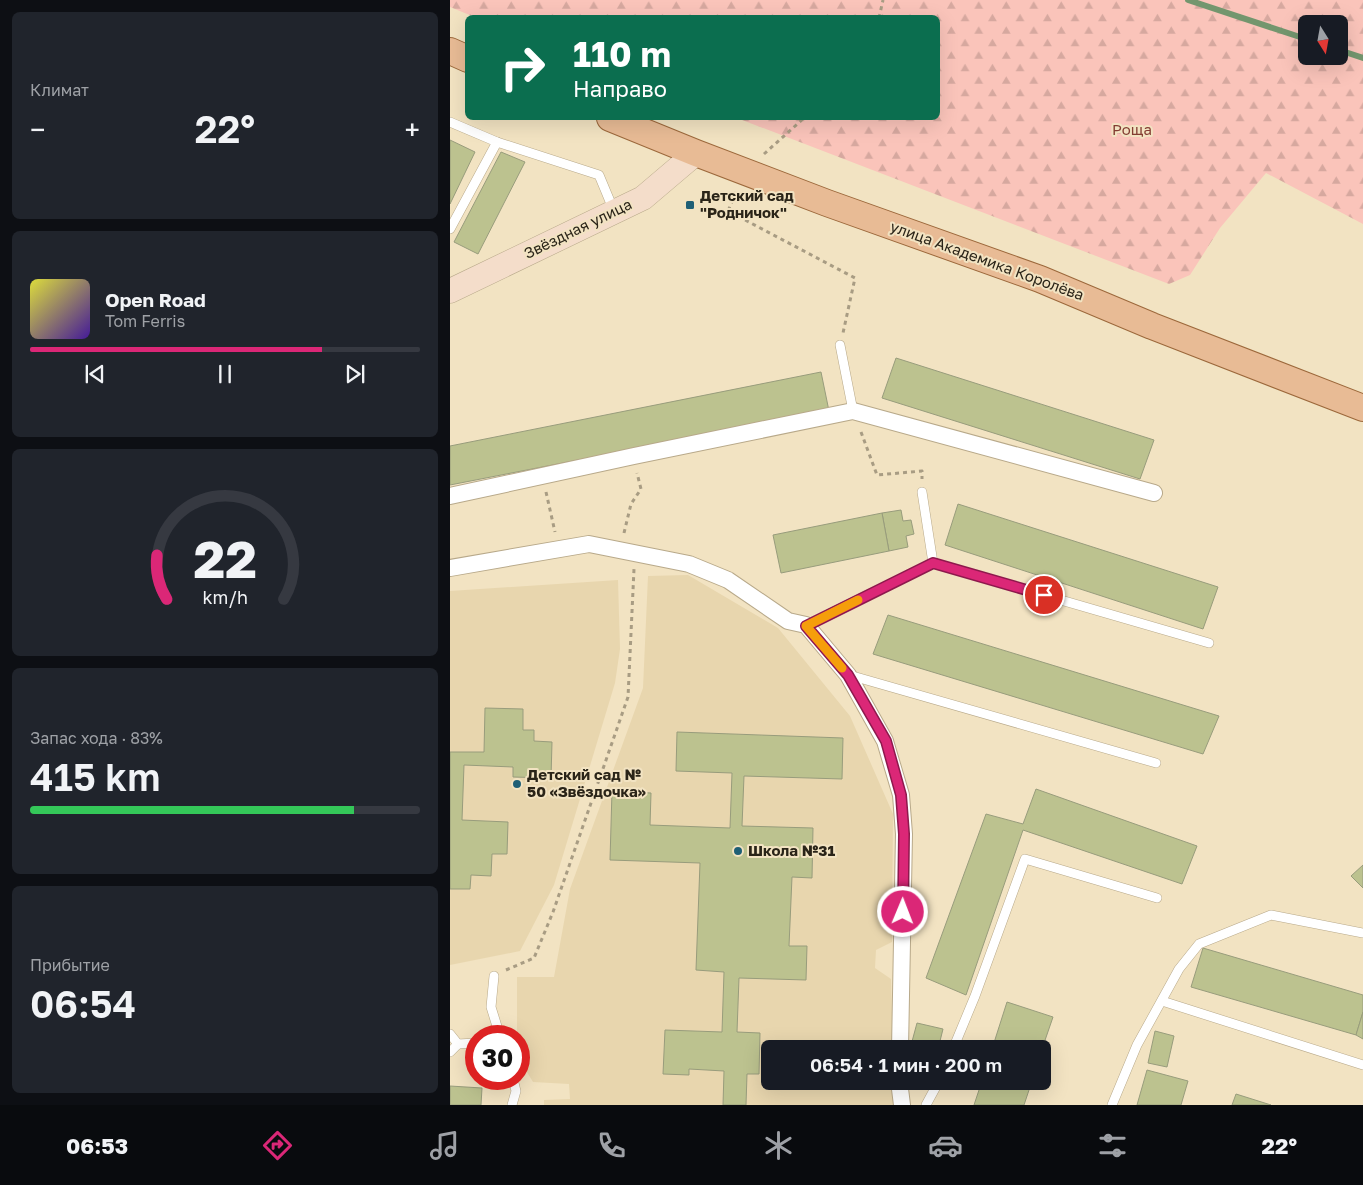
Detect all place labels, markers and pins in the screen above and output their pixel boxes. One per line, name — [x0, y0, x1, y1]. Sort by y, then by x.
place label: Детский сад "Родничок" — [700, 186, 794, 221]
marker: Детский сад "Родничок" — [684, 199, 696, 211]
pin — [1023, 574, 1065, 616]
place label: Детский сад № 50 «Звёздочка» — [527, 765, 646, 800]
marker: Детский сад № 50 «Звёздочка» — [511, 778, 523, 790]
place label: Школа №31 — [748, 841, 835, 859]
marker: Школа №31 — [732, 845, 744, 857]

